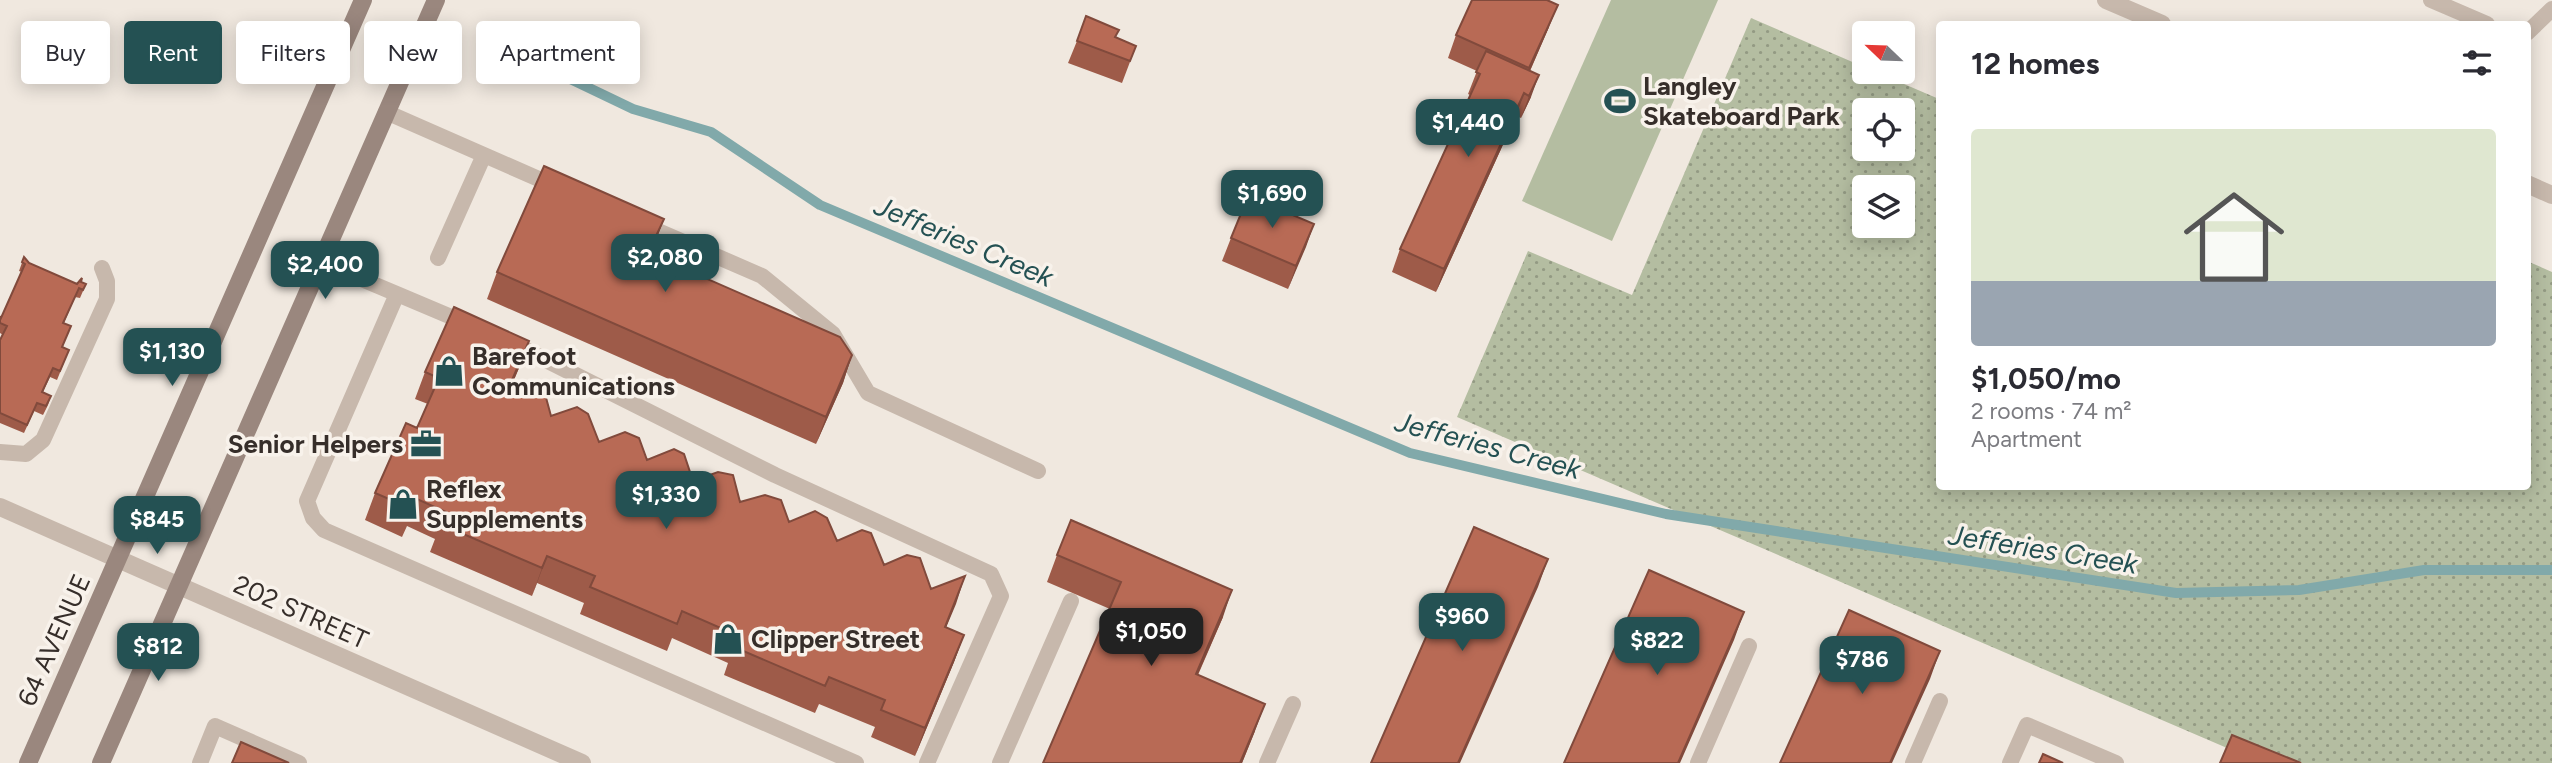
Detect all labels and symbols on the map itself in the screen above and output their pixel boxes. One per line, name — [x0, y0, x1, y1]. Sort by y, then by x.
north arrow — [1852, 21, 1914, 84]
place label: Langley Skateboard Park — [1643, 70, 1840, 132]
sports icon: Langley Skateboard Park — [1603, 84, 1637, 118]
pin: $1,440 — [1411, 100, 1525, 159]
pin: $1,690 — [1215, 170, 1329, 230]
water label: Jefferies Creek — [869, 188, 1060, 295]
pin: $2,080 — [608, 234, 722, 294]
pin: $2,400 — [268, 242, 382, 301]
pin: $1,130 — [115, 328, 229, 388]
place label: Barefoot Communications — [472, 340, 675, 402]
shop icon: Barefoot Communications — [432, 354, 466, 388]
water label: Jefferies Creek — [1390, 404, 1586, 486]
office icon: Senior Helpers — [409, 427, 443, 461]
place label: Senior Helpers — [228, 428, 403, 460]
pin: $1,330 — [609, 472, 723, 531]
place label: Reflex Supplements — [426, 473, 583, 535]
shop icon: Reflex Supplements — [386, 487, 420, 521]
pin: $845 — [116, 496, 198, 556]
water label: Jefferies Creek — [1945, 517, 2141, 581]
street label: 202 STREET — [229, 568, 374, 656]
street label: 64 AVENUE — [11, 569, 97, 711]
pin: $960 — [1421, 594, 1503, 653]
pin: $1,050 — [1094, 608, 1208, 668]
pin: $822 — [1616, 618, 1698, 677]
shop icon: Clipper Street — [711, 622, 745, 656]
place label: Clipper Street — [751, 623, 920, 655]
pin: $812 — [117, 624, 199, 683]
pin: $786 — [1821, 636, 1903, 696]

